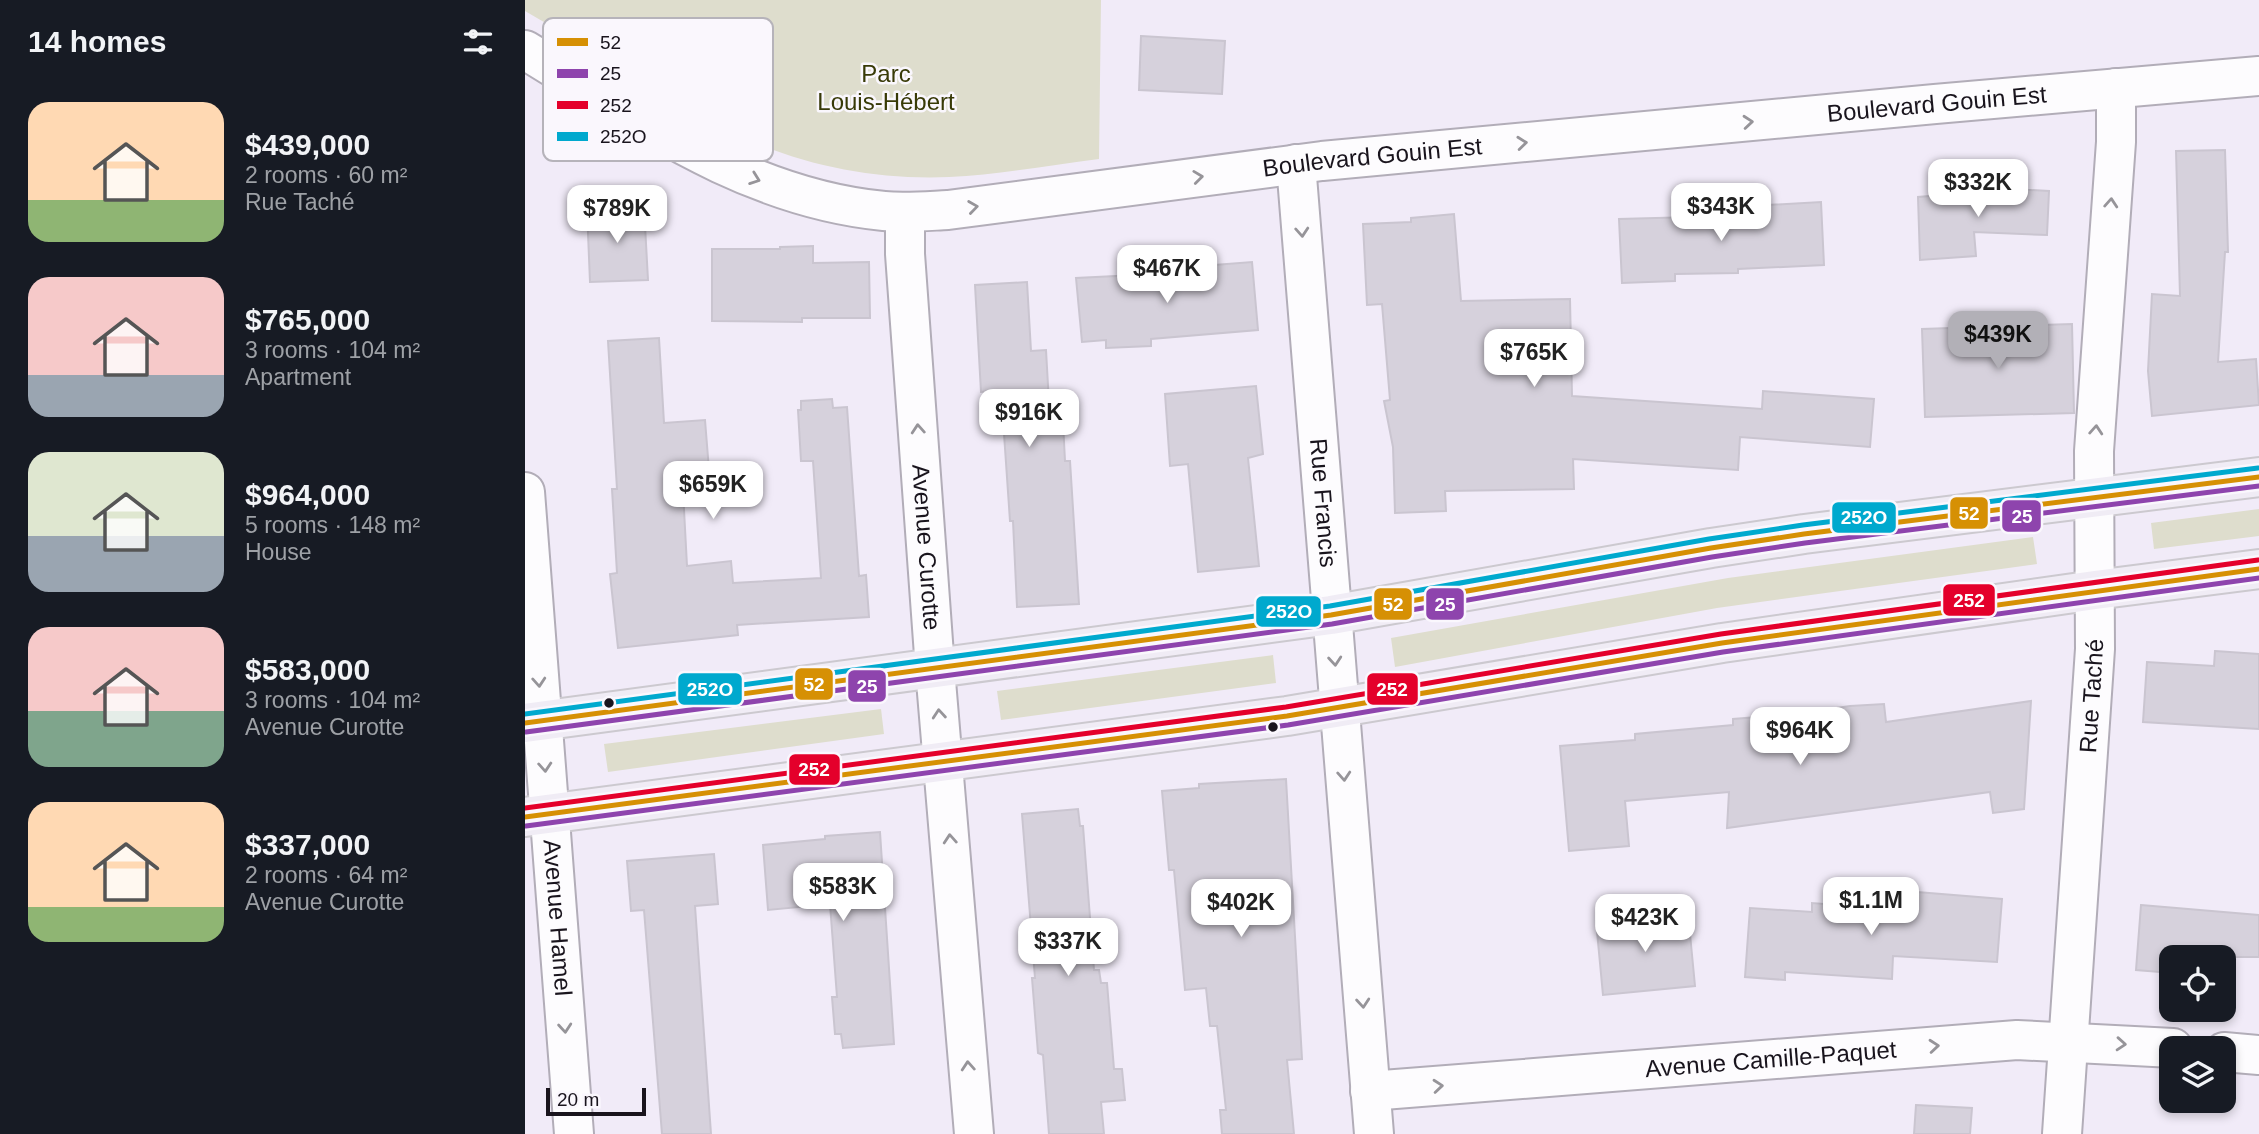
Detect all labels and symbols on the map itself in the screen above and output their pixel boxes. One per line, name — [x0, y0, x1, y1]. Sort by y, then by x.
legend — [543, 18, 773, 161]
text: 52 — [600, 32, 621, 53]
park label: Parc Louis-Hébert — [817, 60, 955, 115]
text: 25 — [600, 63, 621, 84]
street label: Boulevard Gouin Est — [1826, 80, 2048, 127]
text: 252 — [600, 95, 632, 116]
one-way arrow — [1743, 115, 1754, 130]
text: 252O — [600, 126, 646, 147]
street label: Boulevard Gouin Est — [1261, 132, 1483, 182]
one-way arrow — [1516, 135, 1528, 150]
pin: $332K — [1929, 160, 2027, 219]
one-way arrow — [1192, 170, 1204, 185]
one-way arrow — [749, 171, 761, 185]
pin: $343K — [1672, 184, 1770, 243]
pin: $789K — [568, 186, 666, 245]
one-way arrow — [2104, 197, 2119, 208]
one-way arrow — [967, 200, 978, 215]
one-way arrow — [1294, 227, 1309, 238]
pin: $467K — [1118, 246, 1216, 305]
pin: $439K — [1949, 312, 2047, 371]
pin: $765K — [1485, 330, 1583, 389]
pin: $916K — [980, 390, 1078, 449]
one-way arrow — [911, 424, 926, 435]
one-way arrow — [2088, 424, 2103, 435]
street label: Rue Francis — [1305, 437, 1342, 568]
pin: $659K — [664, 462, 762, 521]
street label: Avenue Curotte — [907, 463, 946, 631]
line badge: 52 — [1949, 496, 1989, 530]
line badge: 25 — [2001, 499, 2042, 533]
line badge: 252O — [1831, 501, 1897, 534]
text: 52 — [1958, 503, 1980, 524]
text: 25 — [2011, 506, 2033, 527]
text: 252O — [1841, 507, 1887, 528]
line badge: 252 — [1942, 583, 1996, 617]
line badge: 52 — [1373, 587, 1413, 621]
line badge: 25 — [1425, 587, 1465, 621]
text: 252 — [1953, 590, 1985, 611]
text: 52 — [1382, 594, 1404, 615]
text: 25 — [1434, 594, 1456, 615]
line badge: 252O — [1255, 595, 1322, 628]
text: 252O — [1266, 601, 1312, 622]
street label: Rue Taché — [2074, 639, 2108, 754]
one-way arrow — [1327, 656, 1342, 667]
line badge: 52 — [794, 667, 834, 701]
line badge: 25 — [847, 669, 887, 703]
line badge: 252O — [677, 672, 743, 706]
line badge: 252 — [1366, 672, 1419, 706]
text: 52 — [803, 674, 825, 695]
text: 25 — [856, 676, 878, 697]
one-way arrow — [531, 677, 546, 688]
text: 252O — [687, 679, 733, 700]
text: 252 — [1376, 679, 1408, 700]
unlabelled marker — [602, 696, 616, 710]
one-way arrow — [932, 708, 947, 719]
pin: $964K — [1751, 708, 1849, 767]
unlabelled marker — [1266, 720, 1280, 734]
line badge: 252 — [788, 753, 841, 786]
text: 252 — [798, 759, 830, 780]
one-way arrow — [537, 762, 552, 773]
one-way arrow — [1336, 771, 1351, 782]
one-way arrow — [943, 833, 958, 844]
street label: Avenue Hamel — [539, 838, 577, 997]
pin: $583K — [794, 864, 892, 923]
pin: $1.1M — [1822, 878, 1920, 937]
pin: $402K — [1192, 880, 1290, 939]
pin: $423K — [1596, 894, 1694, 954]
pin: $337K — [1019, 918, 1117, 978]
one-way arrow — [1355, 997, 1370, 1009]
one-way arrow — [557, 1023, 572, 1034]
street label: Avenue Camille-Paquet — [1644, 1036, 1898, 1082]
one-way arrow — [2116, 1036, 2127, 1051]
one-way arrow — [1929, 1039, 1940, 1054]
one-way arrow — [961, 1060, 976, 1071]
one-way arrow — [1433, 1079, 1444, 1094]
scale bar — [546, 1085, 646, 1117]

